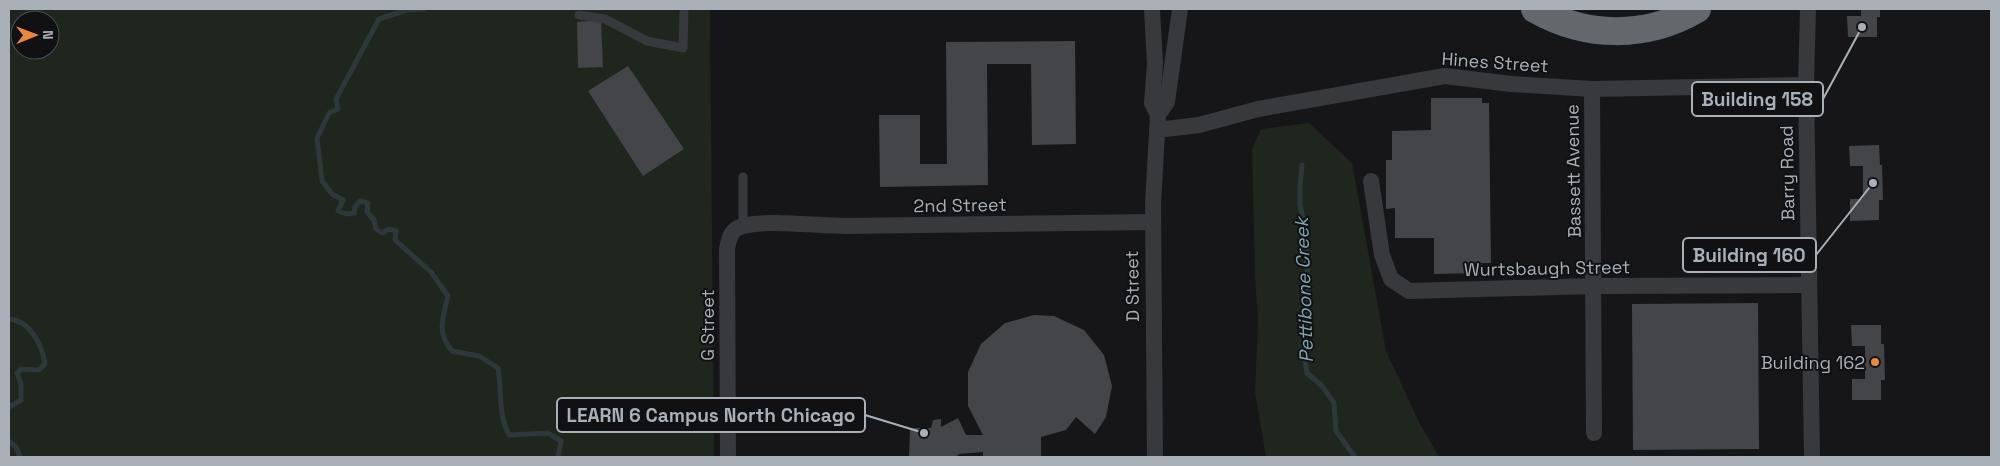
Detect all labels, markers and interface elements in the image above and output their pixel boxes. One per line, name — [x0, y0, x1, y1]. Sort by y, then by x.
north arrow — [10, 10, 60, 60]
text: N — [39, 30, 57, 40]
street label: Hines Street — [1441, 47, 1549, 77]
callout: Building 158 — [1692, 82, 1823, 116]
text: Building 158 — [1701, 87, 1813, 112]
street label: Bassett Avenue — [1560, 104, 1586, 238]
street label: Barry Road — [1775, 125, 1799, 221]
street label: 2nd Street — [913, 193, 1007, 217]
water label: Pettibone Creek — [1289, 214, 1319, 363]
callout: Building 160 — [1683, 238, 1816, 272]
text: Building 160 — [1693, 243, 1805, 268]
street label: D Street — [1120, 250, 1144, 322]
street label: Wurtsbaugh Street — [1464, 255, 1630, 281]
street label: G Street — [696, 289, 719, 361]
place label: Building 162 — [1761, 351, 1865, 374]
marker: Building 162 — [1869, 356, 1881, 368]
callout: LEARN 6 Campus North Chicago — [557, 398, 865, 432]
text: LEARN 6 Campus North Chicago — [567, 403, 855, 428]

